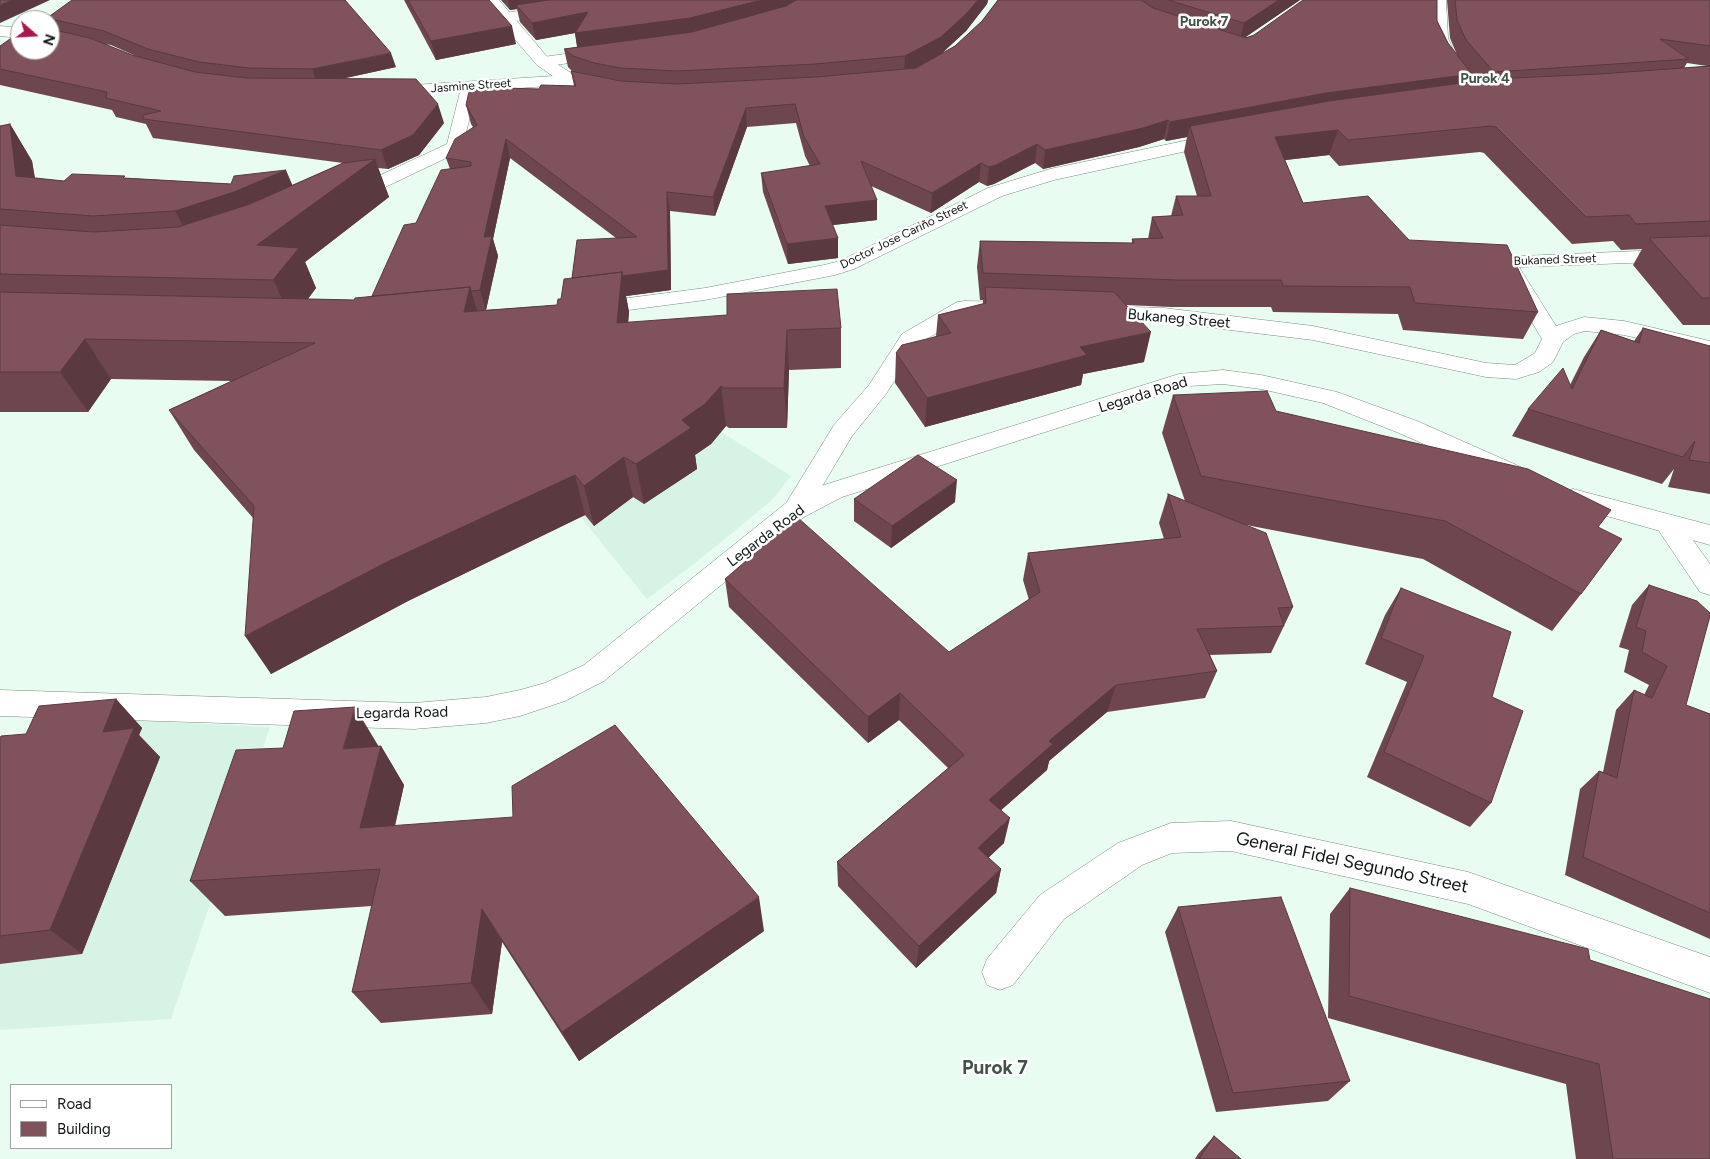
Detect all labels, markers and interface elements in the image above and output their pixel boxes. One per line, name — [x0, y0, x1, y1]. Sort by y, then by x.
north arrow — [10, 10, 60, 60]
district label: Purok 7 — [1180, 14, 1228, 30]
text: N — [39, 32, 59, 48]
district label: Purok 4 — [1460, 71, 1510, 87]
street label: Jasmine Street — [430, 76, 512, 96]
street label: Doctor Jose Cariño Street — [838, 198, 970, 272]
street label: Bukaned Street — [1513, 251, 1597, 269]
street label: Bukaneg Street — [1127, 306, 1231, 332]
street label: Legarda Road — [1096, 373, 1190, 417]
street label: Legarda Road — [724, 501, 808, 571]
street label: Legarda Road — [356, 703, 448, 723]
street label: General Fidel Segundo Street — [1234, 828, 1470, 898]
district label: Purok 7 — [962, 1057, 1028, 1079]
legend — [10, 1084, 172, 1149]
text: Road — [57, 1095, 92, 1113]
text: Building — [57, 1120, 111, 1138]

